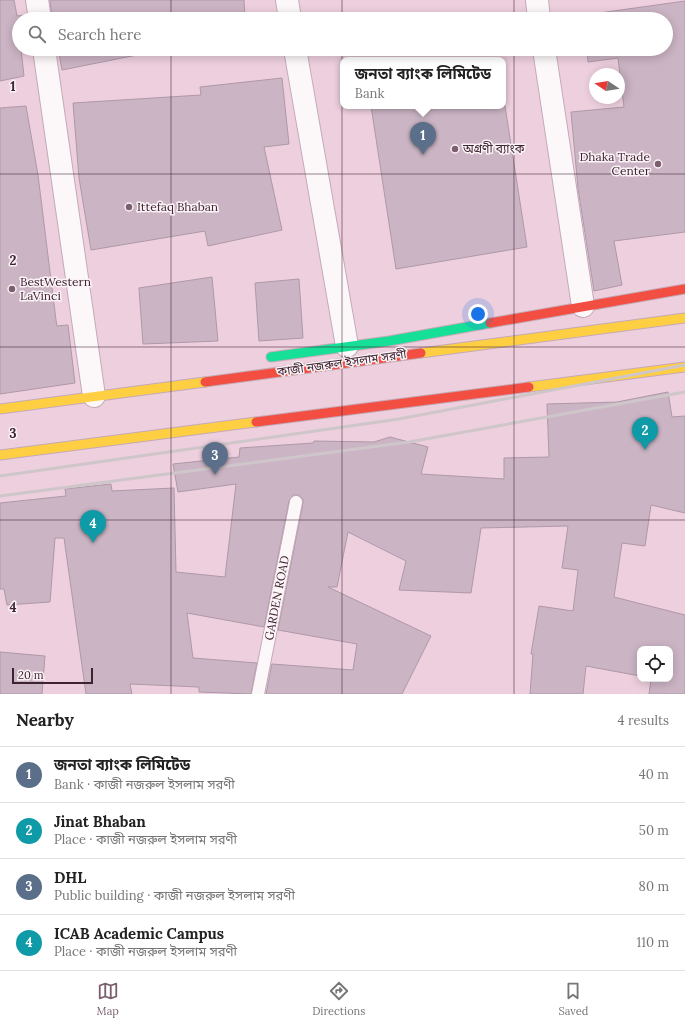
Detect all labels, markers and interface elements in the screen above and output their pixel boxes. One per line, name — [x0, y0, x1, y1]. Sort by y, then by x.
search box — [12, 12, 673, 56]
icon: search — [26, 23, 48, 45]
text: Search here — [58, 25, 141, 44]
popup — [340, 57, 506, 109]
text: জনতা ব্যাংক লিমিটেড — [355, 64, 491, 83]
north arrow — [589, 68, 625, 104]
text: 1 — [10, 78, 16, 95]
text: Bank — [355, 85, 384, 102]
pin: 1 — [410, 122, 436, 155]
place label: অগ্রণী ব্যাংক — [462, 141, 525, 156]
marker: অগ্রণী ব্যাংক — [450, 144, 460, 154]
place label: Dhaka Trade Center — [580, 149, 651, 178]
marker: Dhaka Trade Center — [653, 159, 663, 169]
place label: Ittefaq Bhaban — [137, 199, 218, 214]
marker: Ittefaq Bhaban — [124, 202, 134, 212]
text: 2 — [10, 252, 17, 269]
place label: BestWestern LaVinci — [20, 274, 91, 303]
marker: BestWestern LaVinci — [7, 284, 17, 294]
your location — [468, 304, 488, 324]
street label: কাজী নজরুল ইসলাম সরণী — [275, 346, 408, 379]
pin: 2 — [632, 417, 658, 450]
text: 3 — [9, 425, 17, 442]
pin: 3 — [202, 442, 228, 475]
pin: 4 — [80, 510, 106, 543]
street label: GARDEN ROAD — [261, 554, 292, 642]
text: 4 — [9, 599, 17, 616]
map controls — [637, 646, 673, 682]
button: locate — [637, 646, 673, 682]
scale bar — [12, 666, 93, 685]
text: 20 m — [18, 668, 43, 682]
text: Nearby — [16, 709, 74, 731]
text: 4 results — [618, 712, 669, 729]
text: জনতা ব্যাংক লিমিটেড — [54, 755, 190, 774]
text: 1 — [26, 766, 32, 783]
text: 40 m — [639, 766, 669, 783]
text: Bank · কাজী নজরুল ইসলাম সরণী — [54, 776, 235, 793]
text: Jinat Bhaban — [54, 812, 146, 831]
text: 2 — [26, 822, 32, 839]
text: 50 m — [639, 822, 669, 839]
text: Place · কাজী নজরুল ইসলাম সরণী — [54, 831, 237, 848]
text: DHL — [54, 868, 86, 887]
text: 3 — [25, 878, 33, 895]
text: 80 m — [639, 878, 669, 895]
text: Public building · কাজী নজরুল ইসলাম সরণী — [54, 887, 295, 904]
text: ICAB Academic Campus — [54, 924, 224, 943]
text: 4 — [25, 934, 33, 951]
text: 110 m — [636, 934, 669, 951]
text: Place · কাজী নজরুল ইসলাম সরণী — [54, 943, 237, 960]
tab: Map — [97, 980, 119, 1018]
tab: Directions — [312, 980, 365, 1018]
tab: Saved — [559, 980, 588, 1018]

